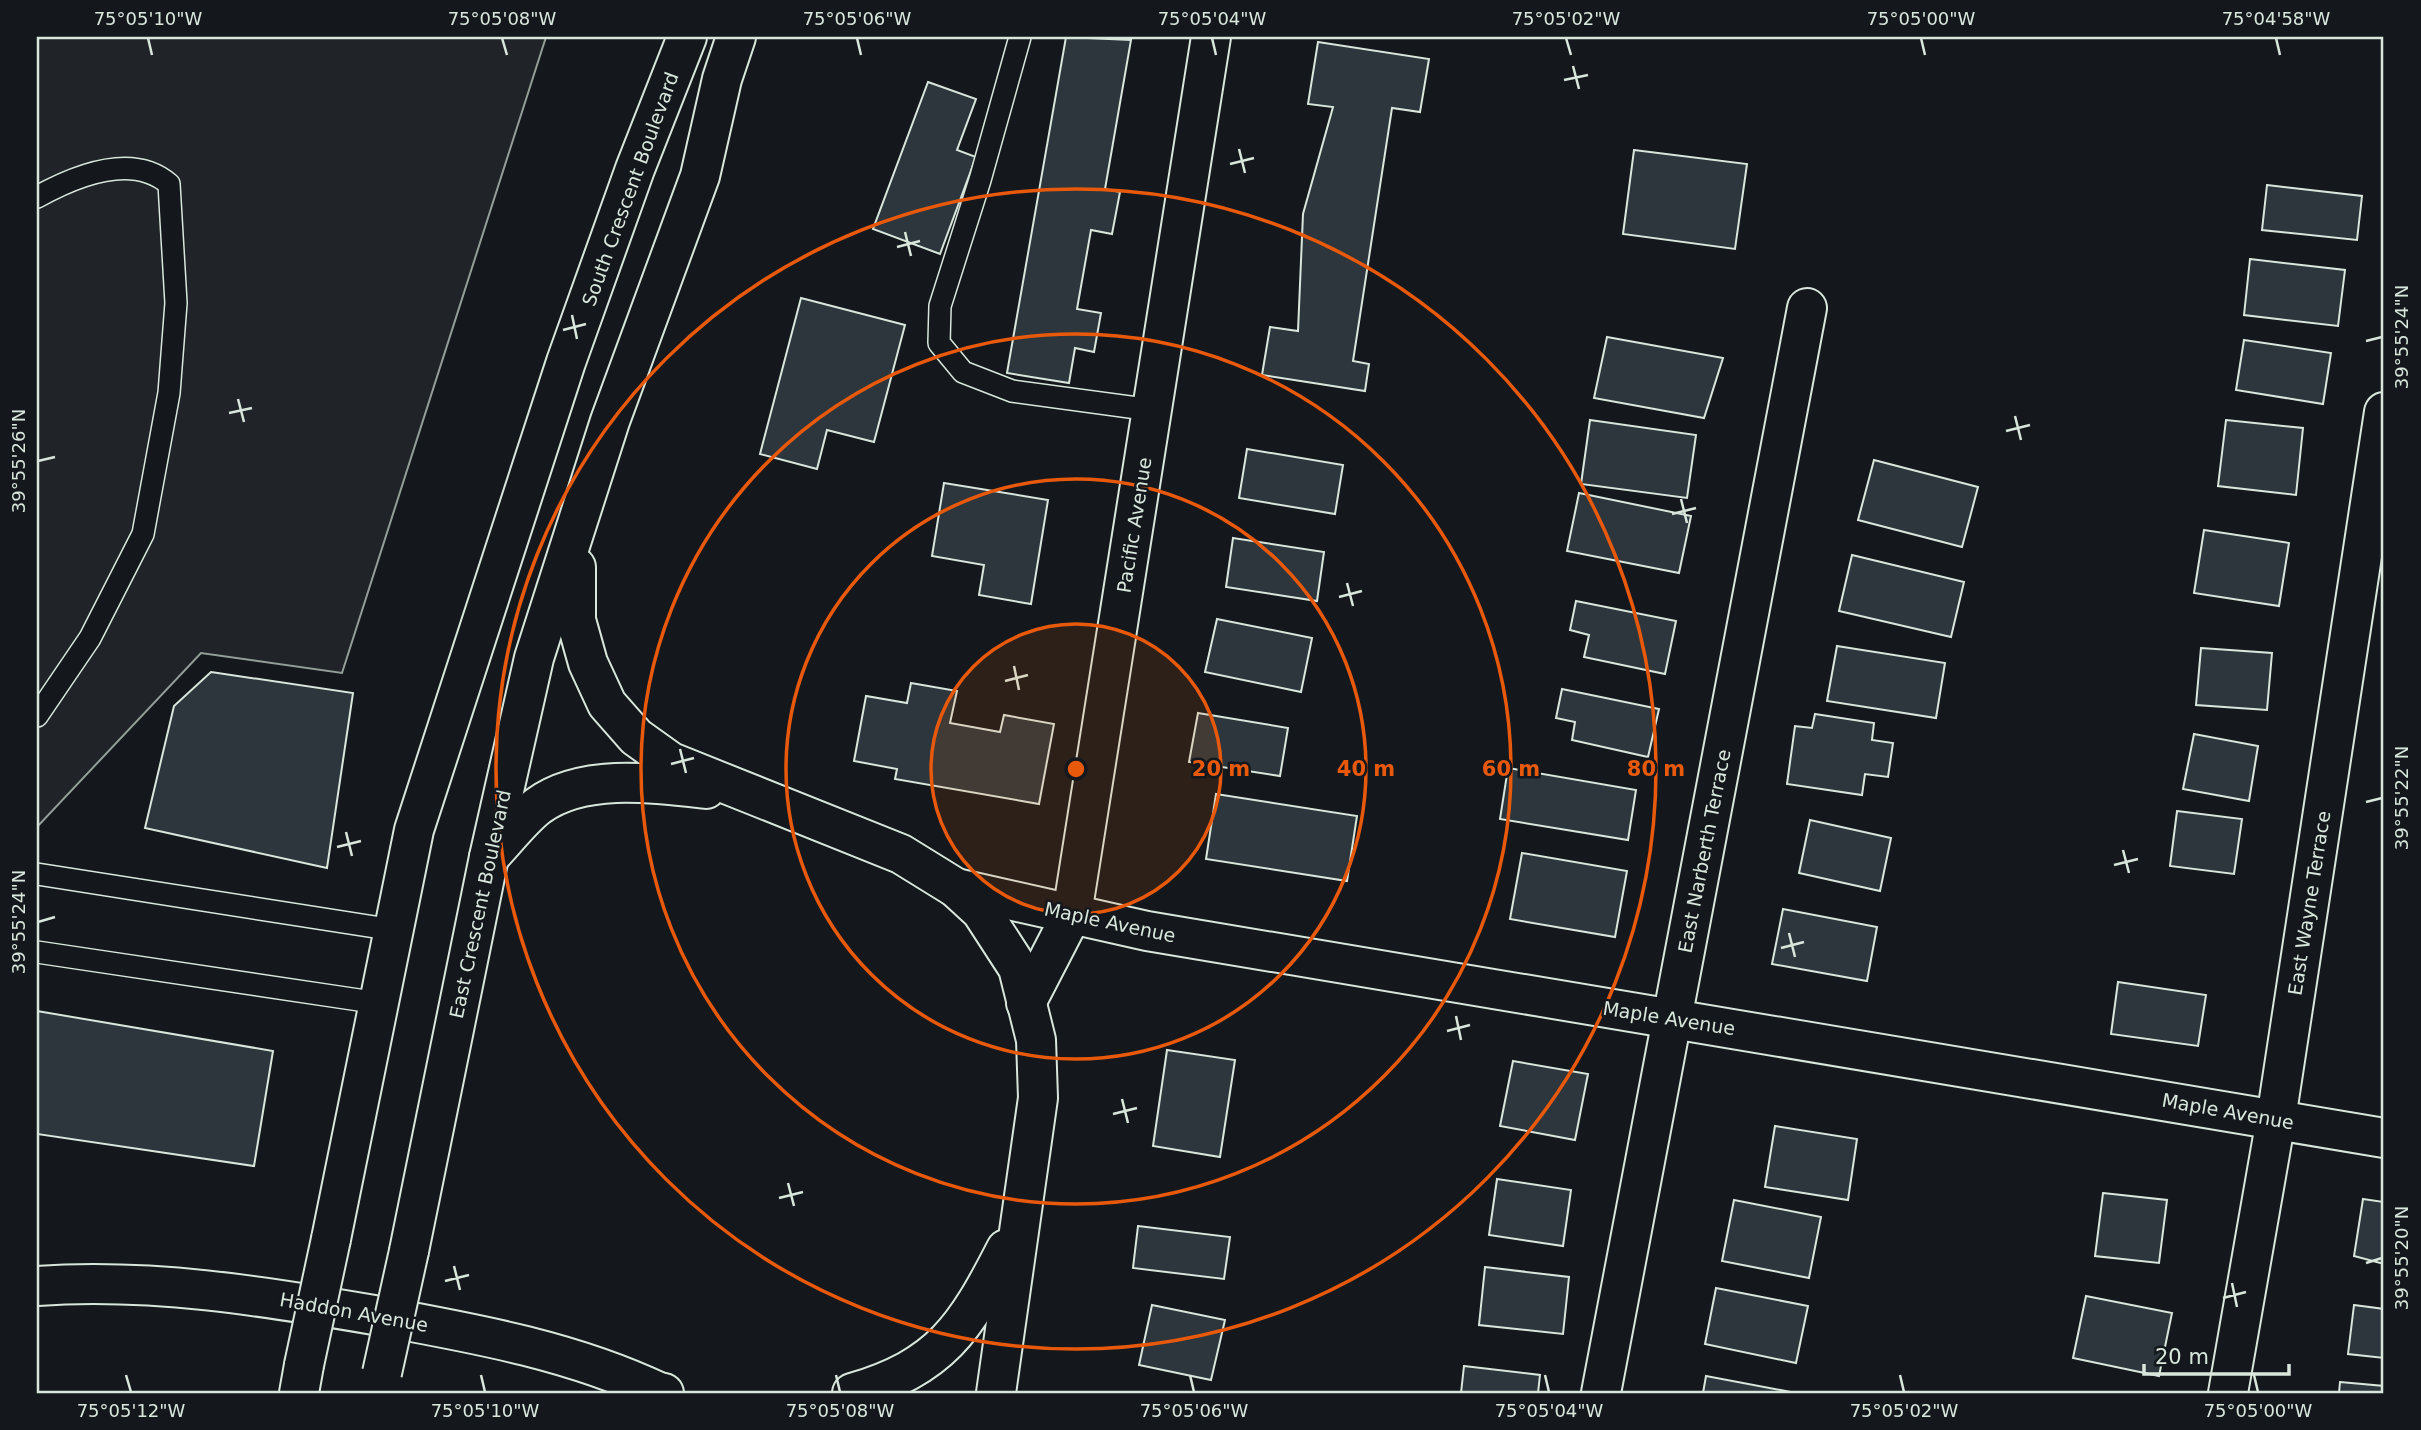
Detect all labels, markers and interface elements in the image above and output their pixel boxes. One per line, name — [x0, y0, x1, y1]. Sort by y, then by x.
text: 75°05'10"W — [94, 8, 203, 29]
text: 75°05'08"W — [448, 8, 557, 29]
text: 75°05'06"W — [803, 8, 912, 29]
text: 75°05'04"W — [1158, 8, 1267, 29]
text: 75°05'02"W — [1512, 8, 1621, 29]
text: 75°05'00"W — [1867, 8, 1976, 29]
text: 75°04'58"W — [2222, 8, 2331, 29]
street label: South Crescent Boulevard — [577, 69, 683, 309]
text: 39°55'24"N — [2391, 285, 2412, 389]
text: 39°55'26"N — [8, 409, 29, 513]
street label: Pacific Avenue — [1112, 456, 1156, 594]
text: 39°55'22"N — [2391, 746, 2412, 850]
street label: East Narberth Terrace — [1673, 747, 1735, 955]
centre of rings — [1064, 757, 1088, 781]
text: 20 m — [1192, 757, 1250, 781]
text: 40 m — [1337, 757, 1395, 781]
text: 60 m — [1482, 757, 1540, 781]
text: 80 m — [1627, 757, 1685, 781]
street label: East Crescent Boulevard — [445, 788, 515, 1020]
street label: East Wayne Terrace — [2284, 809, 2334, 997]
text: 39°55'24"N — [8, 870, 29, 974]
street label: Maple Avenue — [1042, 897, 1178, 947]
street label: Maple Avenue — [1601, 997, 1737, 1039]
street label: Maple Avenue — [2160, 1089, 2296, 1133]
text: 39°55'20"N — [2391, 1206, 2412, 1310]
street label: Haddon Avenue — [278, 1288, 430, 1336]
scale bar — [2144, 1332, 2290, 1376]
text: 20 m — [2155, 1345, 2209, 1369]
text: 75°05'12"W — [77, 1400, 186, 1421]
text: 75°05'10"W — [431, 1400, 540, 1421]
text: 75°05'08"W — [786, 1400, 895, 1421]
text: 75°05'06"W — [1140, 1400, 1249, 1421]
text: 75°05'04"W — [1495, 1400, 1604, 1421]
text: 75°05'02"W — [1850, 1400, 1959, 1421]
text: 75°05'00"W — [2204, 1400, 2313, 1421]

